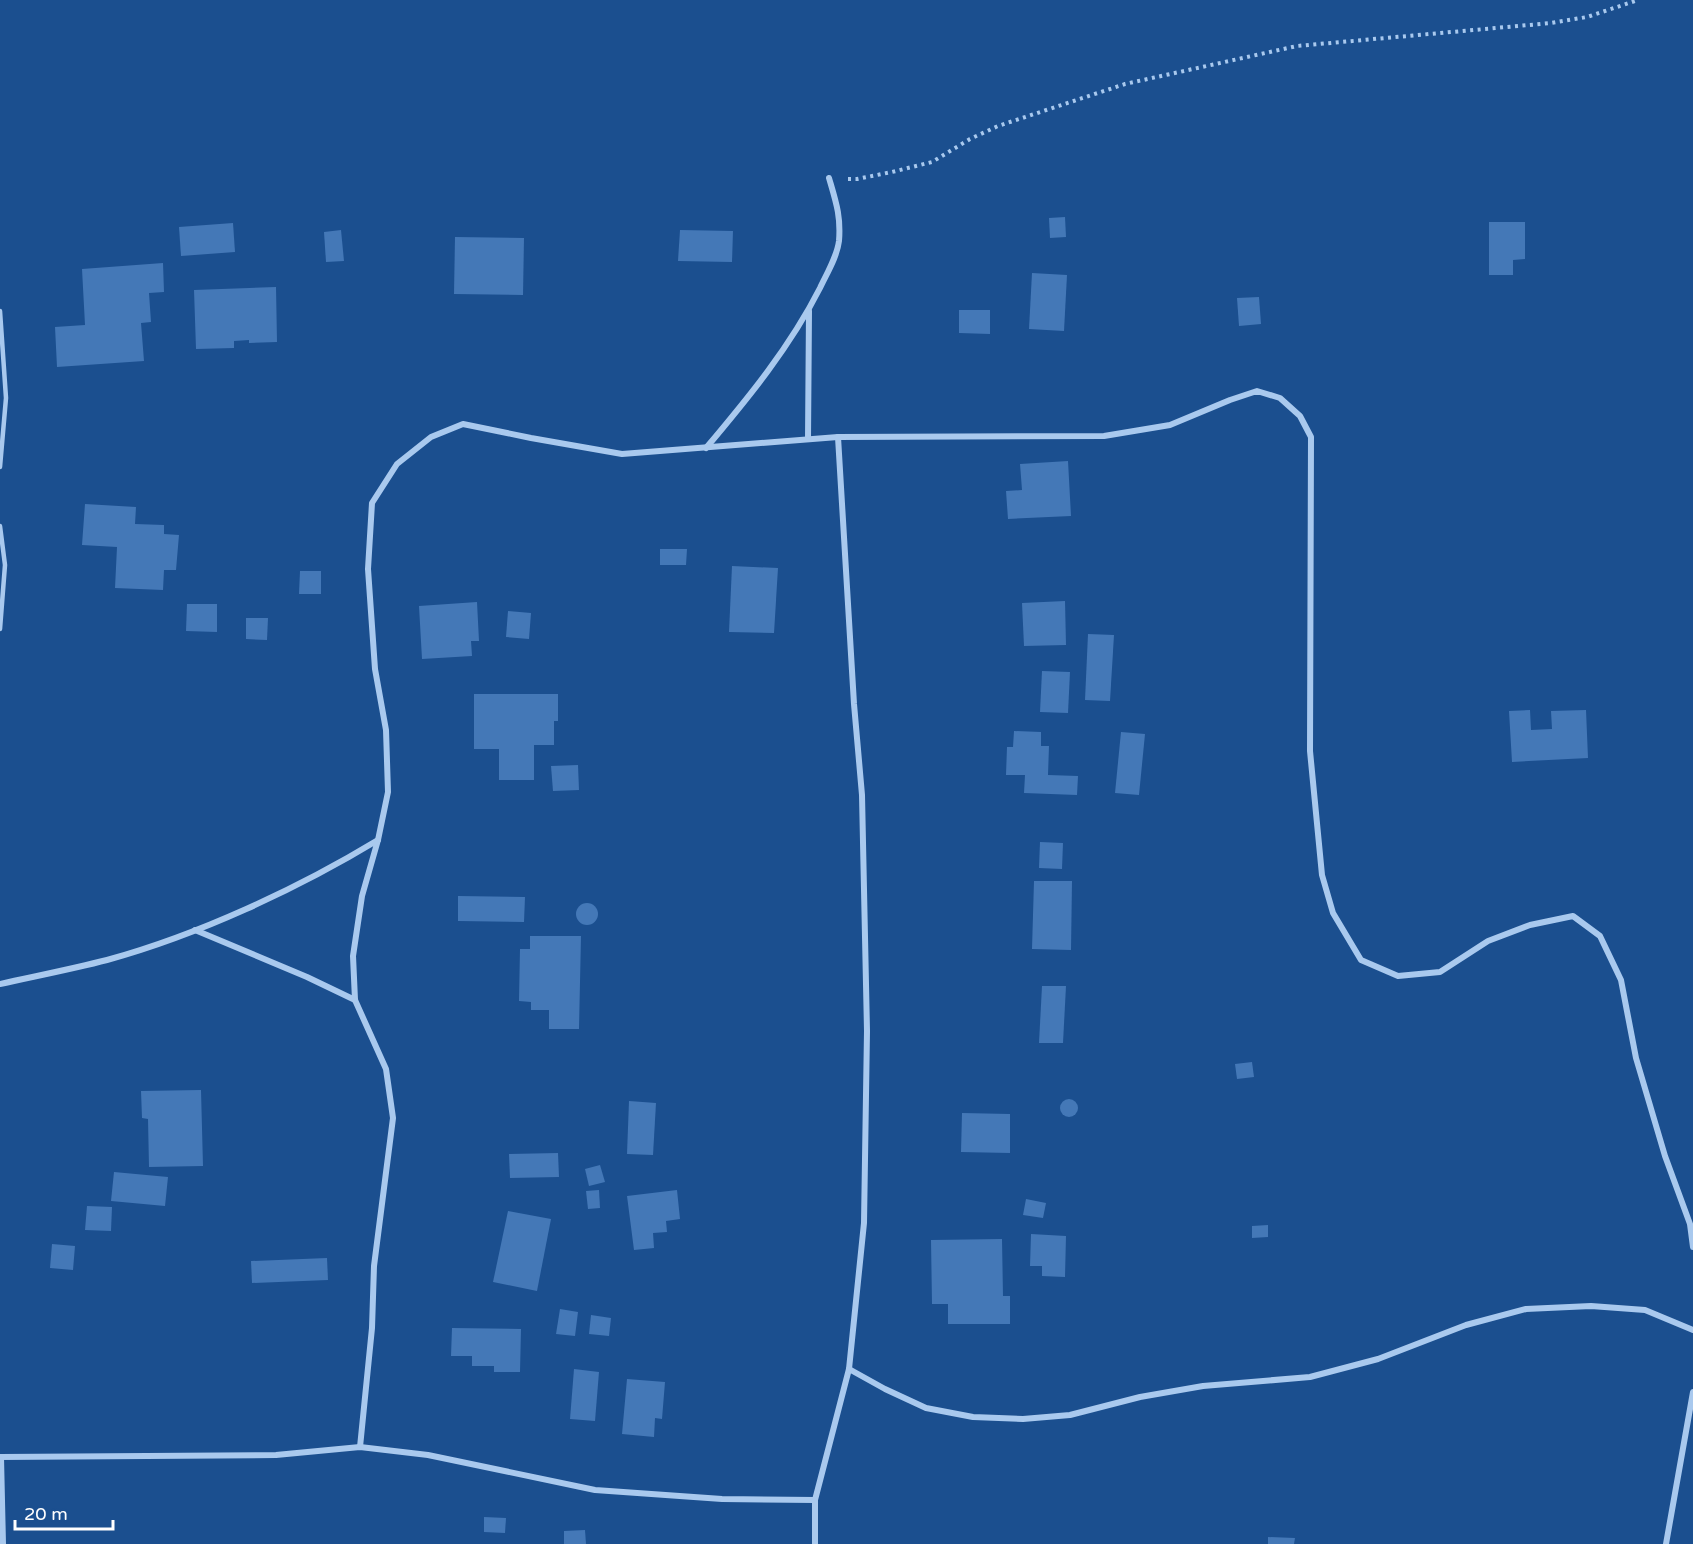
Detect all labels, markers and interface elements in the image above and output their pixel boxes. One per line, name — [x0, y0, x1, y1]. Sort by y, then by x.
scale bar — [15, 1493, 112, 1531]
text: 20 m — [24, 1503, 68, 1525]

